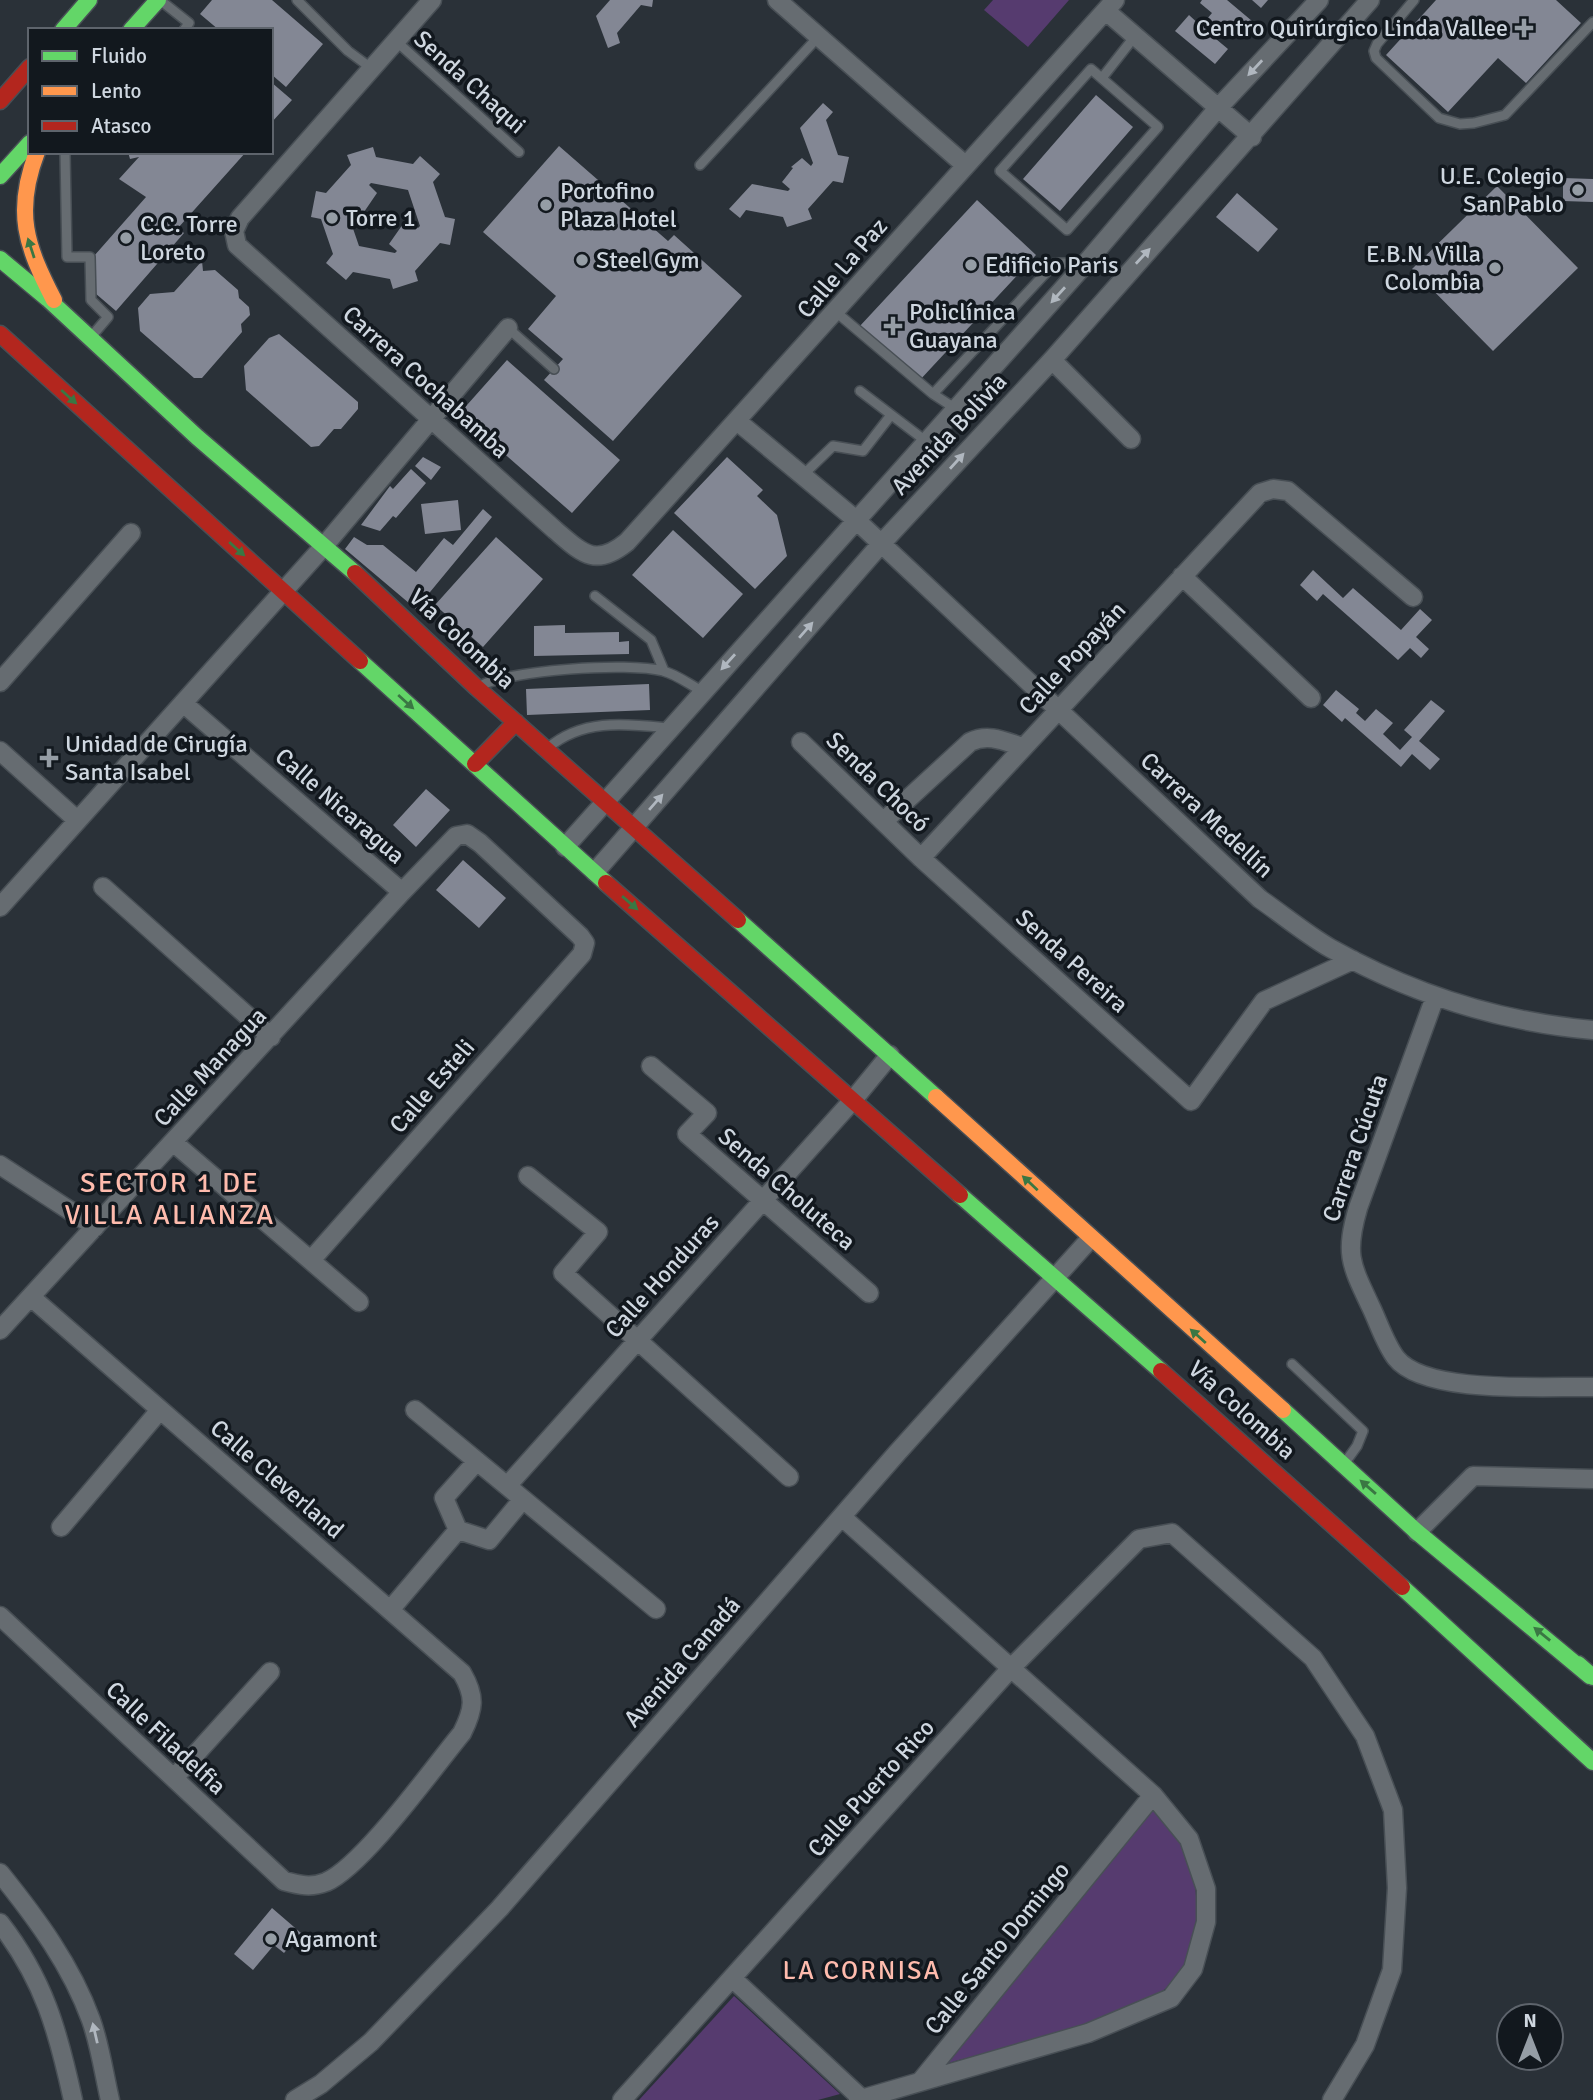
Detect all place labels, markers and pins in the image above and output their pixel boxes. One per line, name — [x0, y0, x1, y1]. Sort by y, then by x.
place label: Centro Quirúrgico Linda Vallee — [1196, 13, 1508, 43]
marker: Centro Quirúrgico Linda Vallee — [1514, 18, 1534, 38]
place label: U.E. Colegio San Pablo — [1440, 161, 1564, 219]
place label: Portofino Plaza Hotel — [560, 176, 677, 234]
marker: U.E. Colegio San Pablo — [1570, 182, 1586, 198]
marker: Portofino Plaza Hotel — [538, 197, 554, 213]
place label: Torre 1 — [346, 203, 416, 233]
place label: C.C. Torre Loreto — [140, 209, 238, 267]
marker: Torre 1 — [324, 210, 340, 226]
marker: C.C. Torre Loreto — [118, 230, 134, 246]
place label: E.B.N. Villa Colombia — [1366, 239, 1481, 297]
place label: Steel Gym — [596, 245, 700, 275]
place label: Edificio Paris — [985, 250, 1119, 280]
marker: Steel Gym — [574, 252, 590, 268]
marker: Edificio Paris — [963, 257, 979, 273]
marker: E.B.N. Villa Colombia — [1487, 260, 1503, 276]
place label: Policlínica Guayana — [909, 297, 1016, 355]
marker: Policlínica Guayana — [883, 316, 903, 336]
place label: Unidad de Cirugía Santa Isabel — [65, 729, 248, 787]
marker: Unidad de Cirugía Santa Isabel — [39, 748, 59, 768]
place label: Agamont — [285, 1924, 377, 1954]
marker: Agamont — [263, 1931, 279, 1947]

